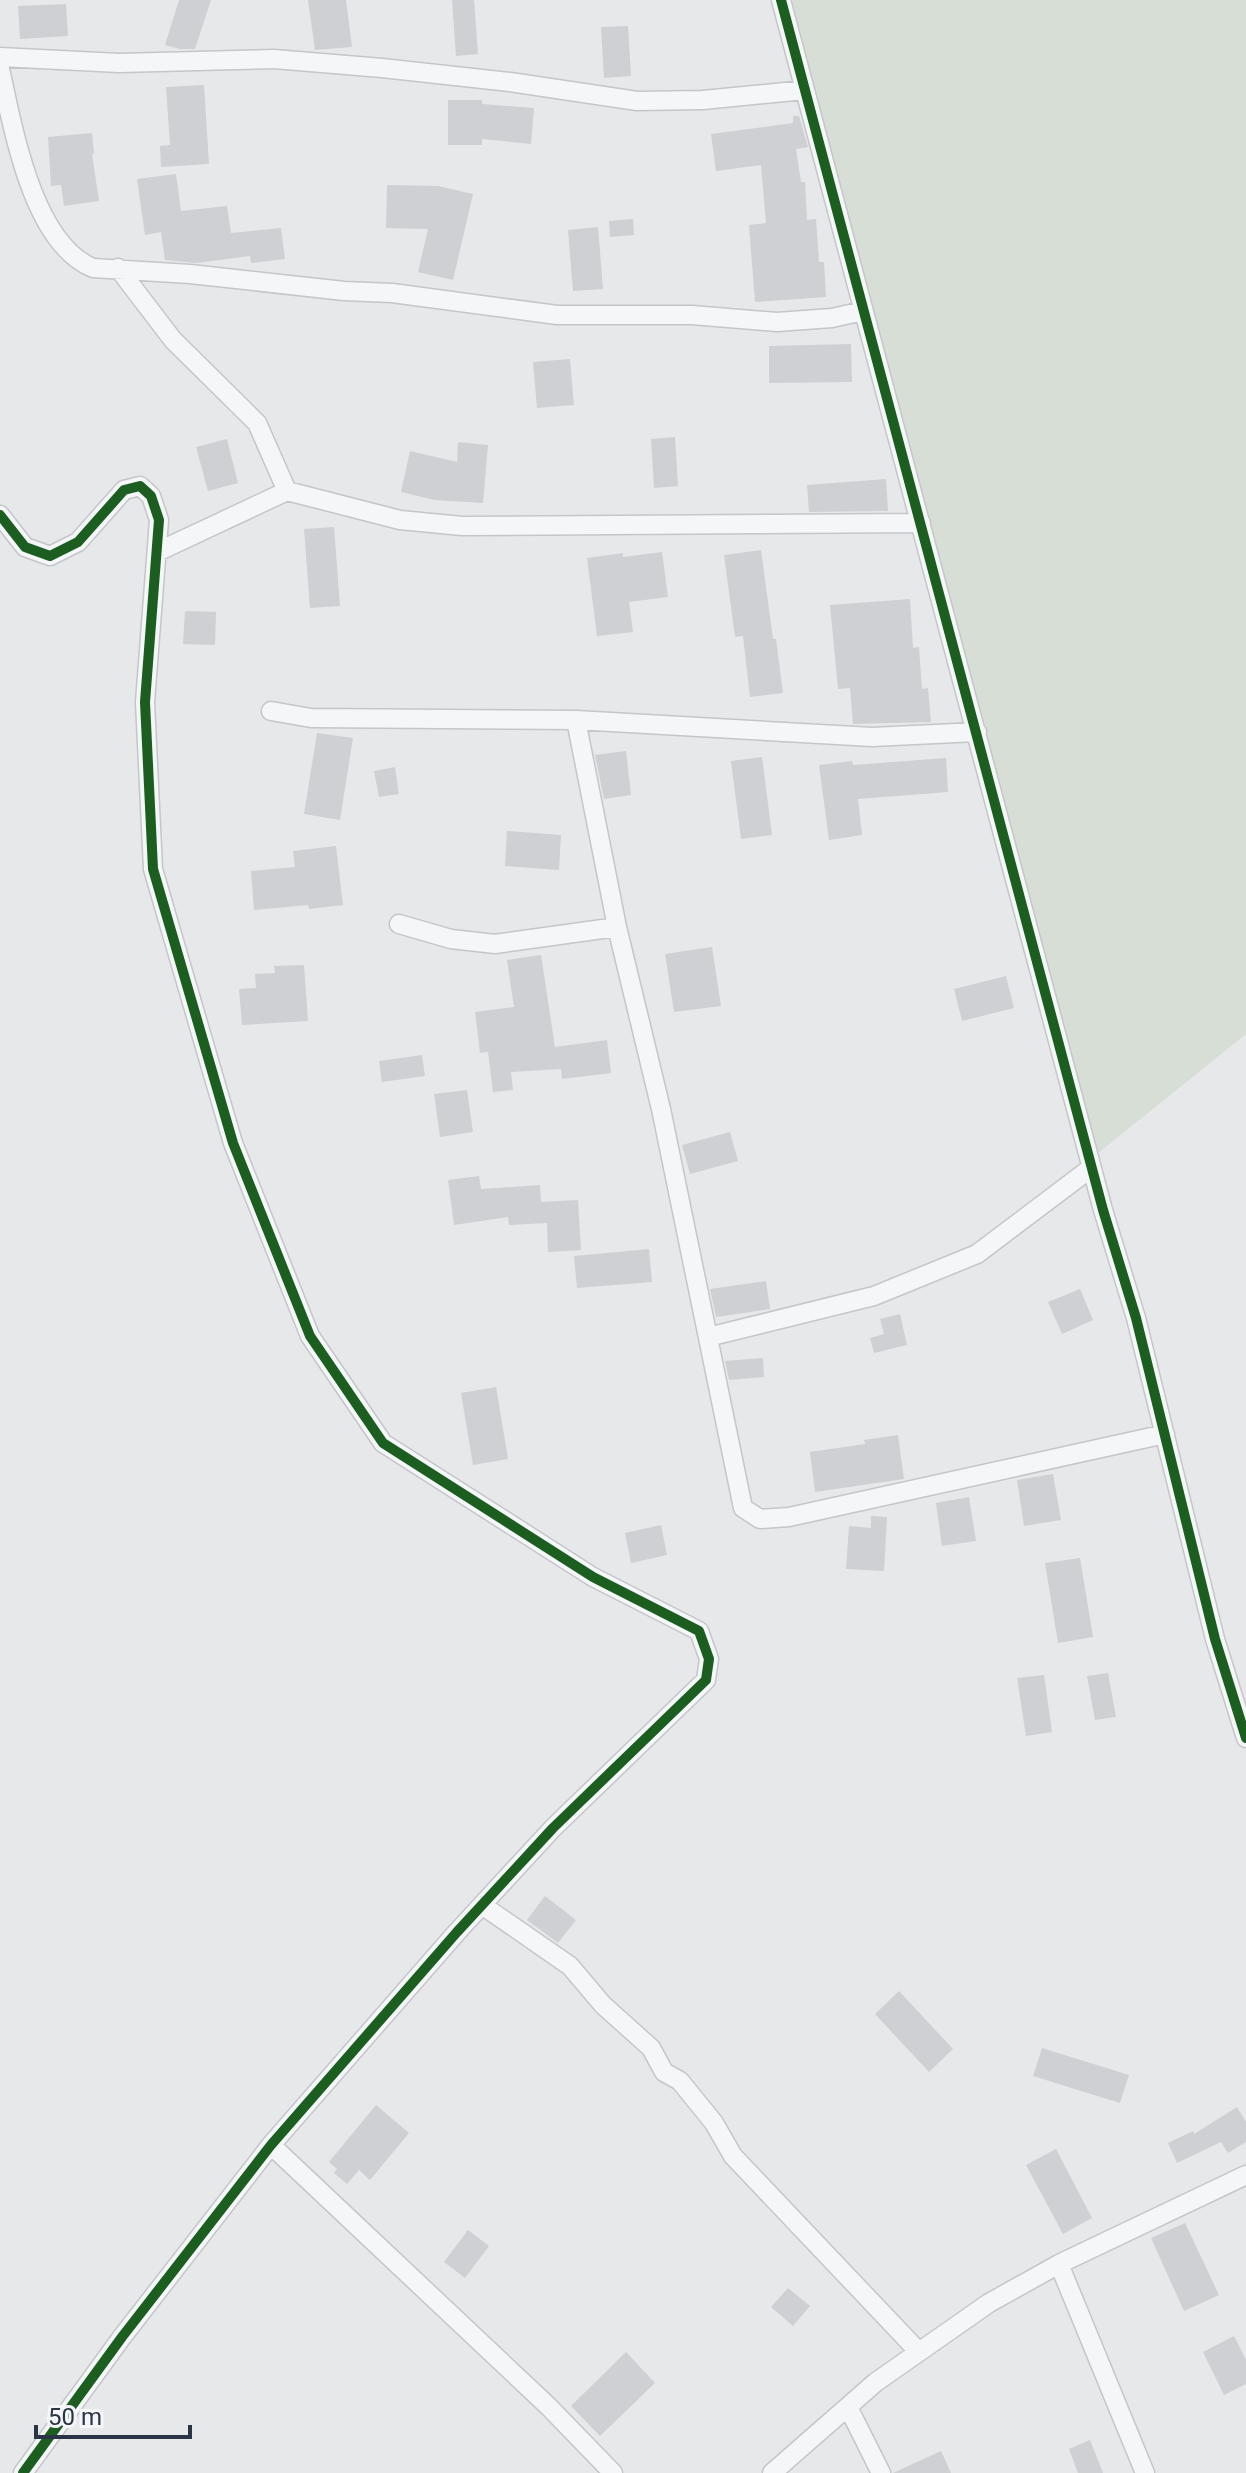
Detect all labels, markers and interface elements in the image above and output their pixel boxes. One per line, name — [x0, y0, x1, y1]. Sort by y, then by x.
scale bar — [36, 2389, 190, 2439]
text: 50 m — [48, 2403, 102, 2431]

